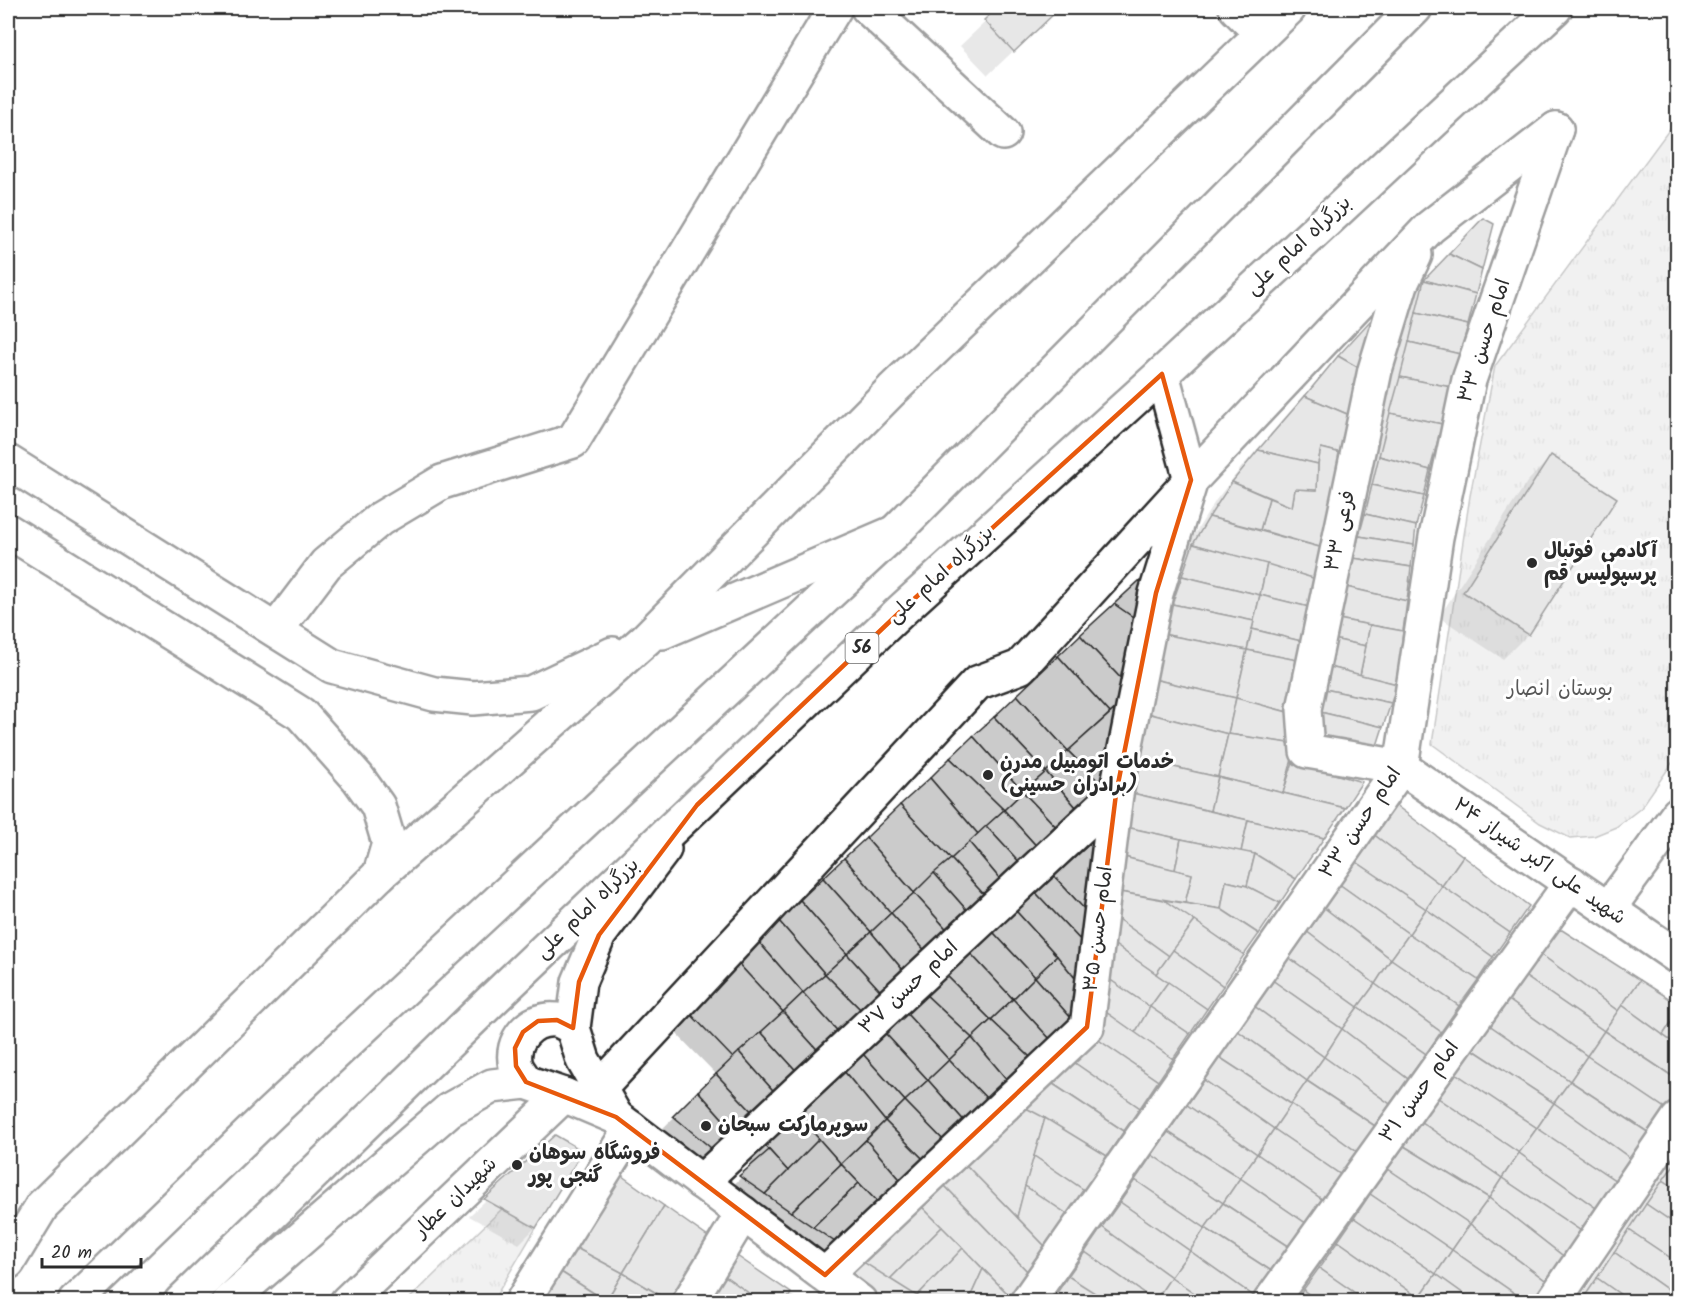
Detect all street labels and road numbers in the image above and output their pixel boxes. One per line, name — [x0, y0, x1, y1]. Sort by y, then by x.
street label: بزرگراه امام علی — [1239, 188, 1359, 304]
street label: امام حسن ۳۳ — [1450, 275, 1520, 407]
street label: فرعی ۳۳ — [1317, 488, 1365, 574]
street label: بزرگراه امام علی — [880, 518, 1002, 632]
road number: 56 — [846, 633, 878, 663]
street label: امام حسن ۳۳ — [1312, 761, 1410, 885]
street label: شهید علی اکبر شیراز ۲۴ — [1446, 790, 1632, 934]
street label: بزرگراه امام علی — [528, 851, 648, 967]
street label: امام حسن ۳۵ — [1075, 864, 1123, 994]
street label: امام حسن ۳۷ — [852, 933, 966, 1043]
street label: امام حسن ۳۱ — [1372, 1034, 1468, 1150]
street label: شهیدان عطار — [405, 1150, 505, 1248]

